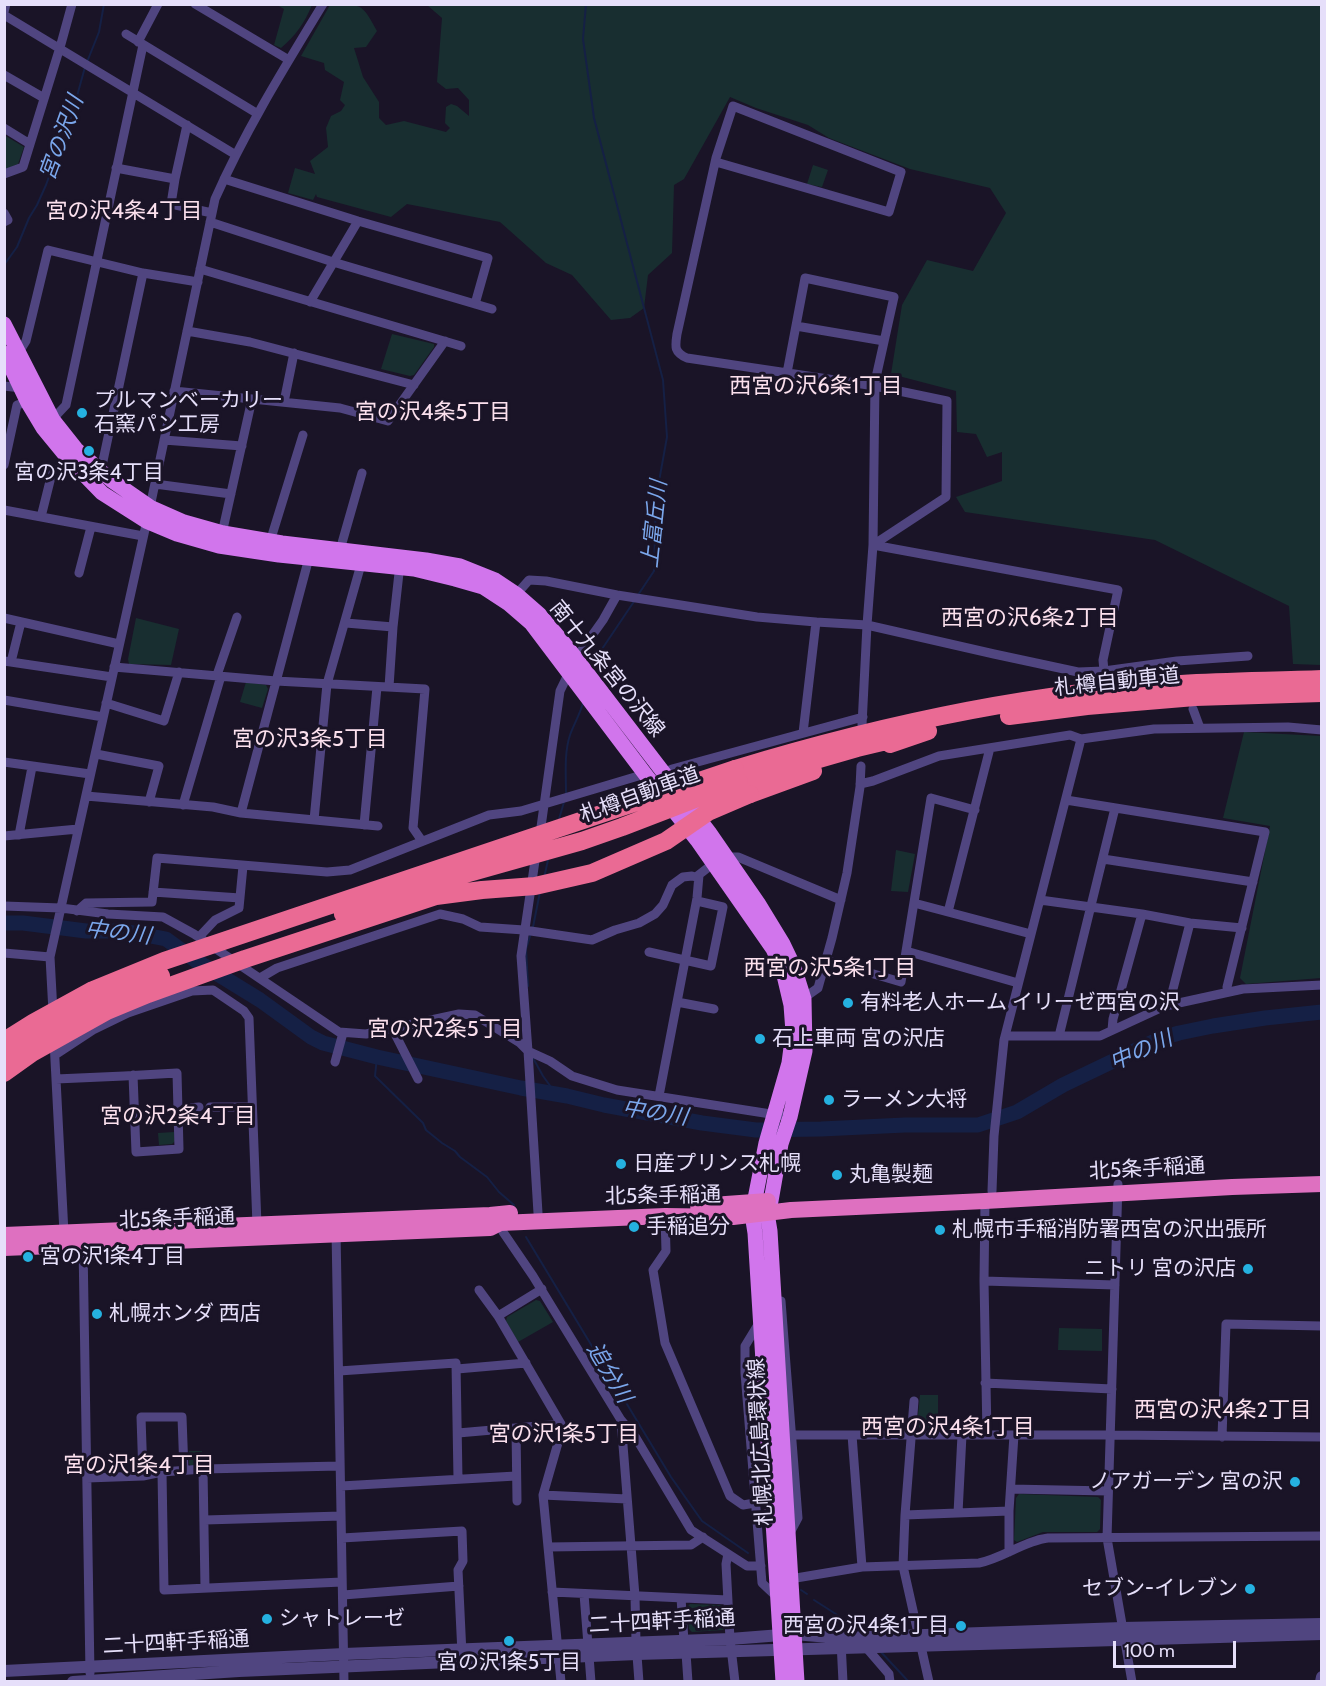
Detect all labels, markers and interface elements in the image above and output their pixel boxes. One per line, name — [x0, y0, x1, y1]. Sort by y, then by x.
water label: 宮の沢川 — [35, 92, 89, 184]
district label: 宮の沢4条4丁目 — [45, 199, 203, 225]
district label: 西宮の沢6条1丁目 — [729, 374, 903, 400]
place label: プルマンベーカリー 石窯パン工房 — [94, 388, 283, 438]
district label: 宮の沢4条5丁目 — [355, 400, 511, 426]
marker: プルマンベーカリー 石窯パン工房 — [75, 406, 89, 420]
marker: 宮の沢3条4丁目 — [82, 444, 96, 458]
place label: 宮の沢3条4丁目 — [14, 460, 164, 486]
water label: 上富丘川 — [637, 479, 673, 569]
street label: 南十九条宮の沢線 — [544, 596, 670, 742]
district label: 西宮の沢6条2丁目 — [941, 606, 1119, 632]
street label: 札樽自動車道 — [1053, 663, 1181, 701]
district label: 宮の沢3条5丁目 — [232, 727, 388, 753]
street label: 札樽自動車道 — [576, 762, 704, 828]
water label: 中の川 — [84, 916, 152, 950]
district label: 西宮の沢5条1丁目 — [743, 956, 917, 982]
place label: 有料老人ホーム イリーゼ西宮の沢 — [860, 990, 1180, 1016]
marker: 有料老人ホーム イリーゼ西宮の沢 — [841, 996, 855, 1010]
district label: 宮の沢2条5丁目 — [367, 1017, 523, 1043]
place label: 石上車両 宮の沢店 — [772, 1026, 945, 1052]
water label: 中の川 — [1105, 1026, 1177, 1076]
marker: 石上車両 宮の沢店 — [753, 1032, 767, 1046]
place label: ラーメン大将 — [841, 1087, 967, 1113]
marker: ラーメン大将 — [822, 1093, 836, 1107]
water label: 中の川 — [620, 1095, 690, 1131]
district label: 宮の沢2条4丁目 — [100, 1104, 256, 1130]
place label: 日産プリンス札幌 — [633, 1151, 801, 1177]
street label: 北5条手稲通 — [1088, 1153, 1206, 1185]
marker: 日産プリンス札幌 — [614, 1157, 628, 1171]
place label: 丸亀製麺 — [849, 1162, 933, 1188]
marker: 丸亀製麺 — [830, 1168, 844, 1182]
street label: 北5条手稲通 — [605, 1182, 721, 1210]
street label: 北5条手稲通 — [118, 1204, 236, 1234]
place label: 手稲追分 — [646, 1214, 730, 1240]
place label: 札幌市手稲消防署西宮の沢出張所 — [952, 1217, 1267, 1243]
marker: 手稲追分 — [627, 1220, 641, 1234]
marker: 札幌市手稲消防署西宮の沢出張所 — [933, 1223, 947, 1237]
place label: 宮の沢1条4丁目 — [40, 1244, 185, 1270]
marker: 宮の沢1条4丁目 — [21, 1250, 35, 1264]
place label: ニトリ 宮の沢店 — [1084, 1256, 1236, 1282]
marker: ニトリ 宮の沢店 — [1241, 1262, 1255, 1276]
place label: 札幌ホンダ 西店 — [109, 1301, 261, 1327]
marker: 札幌ホンダ 西店 — [90, 1307, 104, 1321]
water label: 追分川 — [581, 1338, 637, 1408]
street label: 札幌北広島環状線 — [744, 1357, 778, 1527]
district label: 西宮の沢4条2丁目 — [1134, 1398, 1312, 1424]
district label: 西宮の沢4条1丁目 — [861, 1415, 1035, 1441]
district label: 宮の沢1条5丁目 — [488, 1422, 640, 1448]
district label: 宮の沢1条4丁目 — [63, 1453, 215, 1479]
place label: ノアガーデン 宮の沢 — [1089, 1469, 1283, 1495]
marker: ノアガーデン 宮の沢 — [1288, 1475, 1302, 1489]
place label: セブン-イレブン — [1082, 1576, 1238, 1602]
marker: セブン-イレブン — [1243, 1582, 1257, 1596]
place label: シャトレーゼ — [279, 1606, 405, 1632]
street label: 二十四軒手稲通 — [588, 1606, 736, 1638]
marker: シャトレーゼ — [260, 1612, 274, 1626]
place label: 西宮の沢4条1丁目 — [783, 1613, 949, 1639]
marker: 西宮の沢4条1丁目 — [954, 1619, 968, 1633]
street label: 二十四軒手稲通 — [102, 1627, 250, 1659]
scale bar — [1116, 1629, 1239, 1667]
marker: 宮の沢1条5丁目 — [502, 1634, 516, 1648]
text: 100 m — [1124, 1640, 1175, 1662]
place label: 宮の沢1条5丁目 — [437, 1650, 581, 1676]

